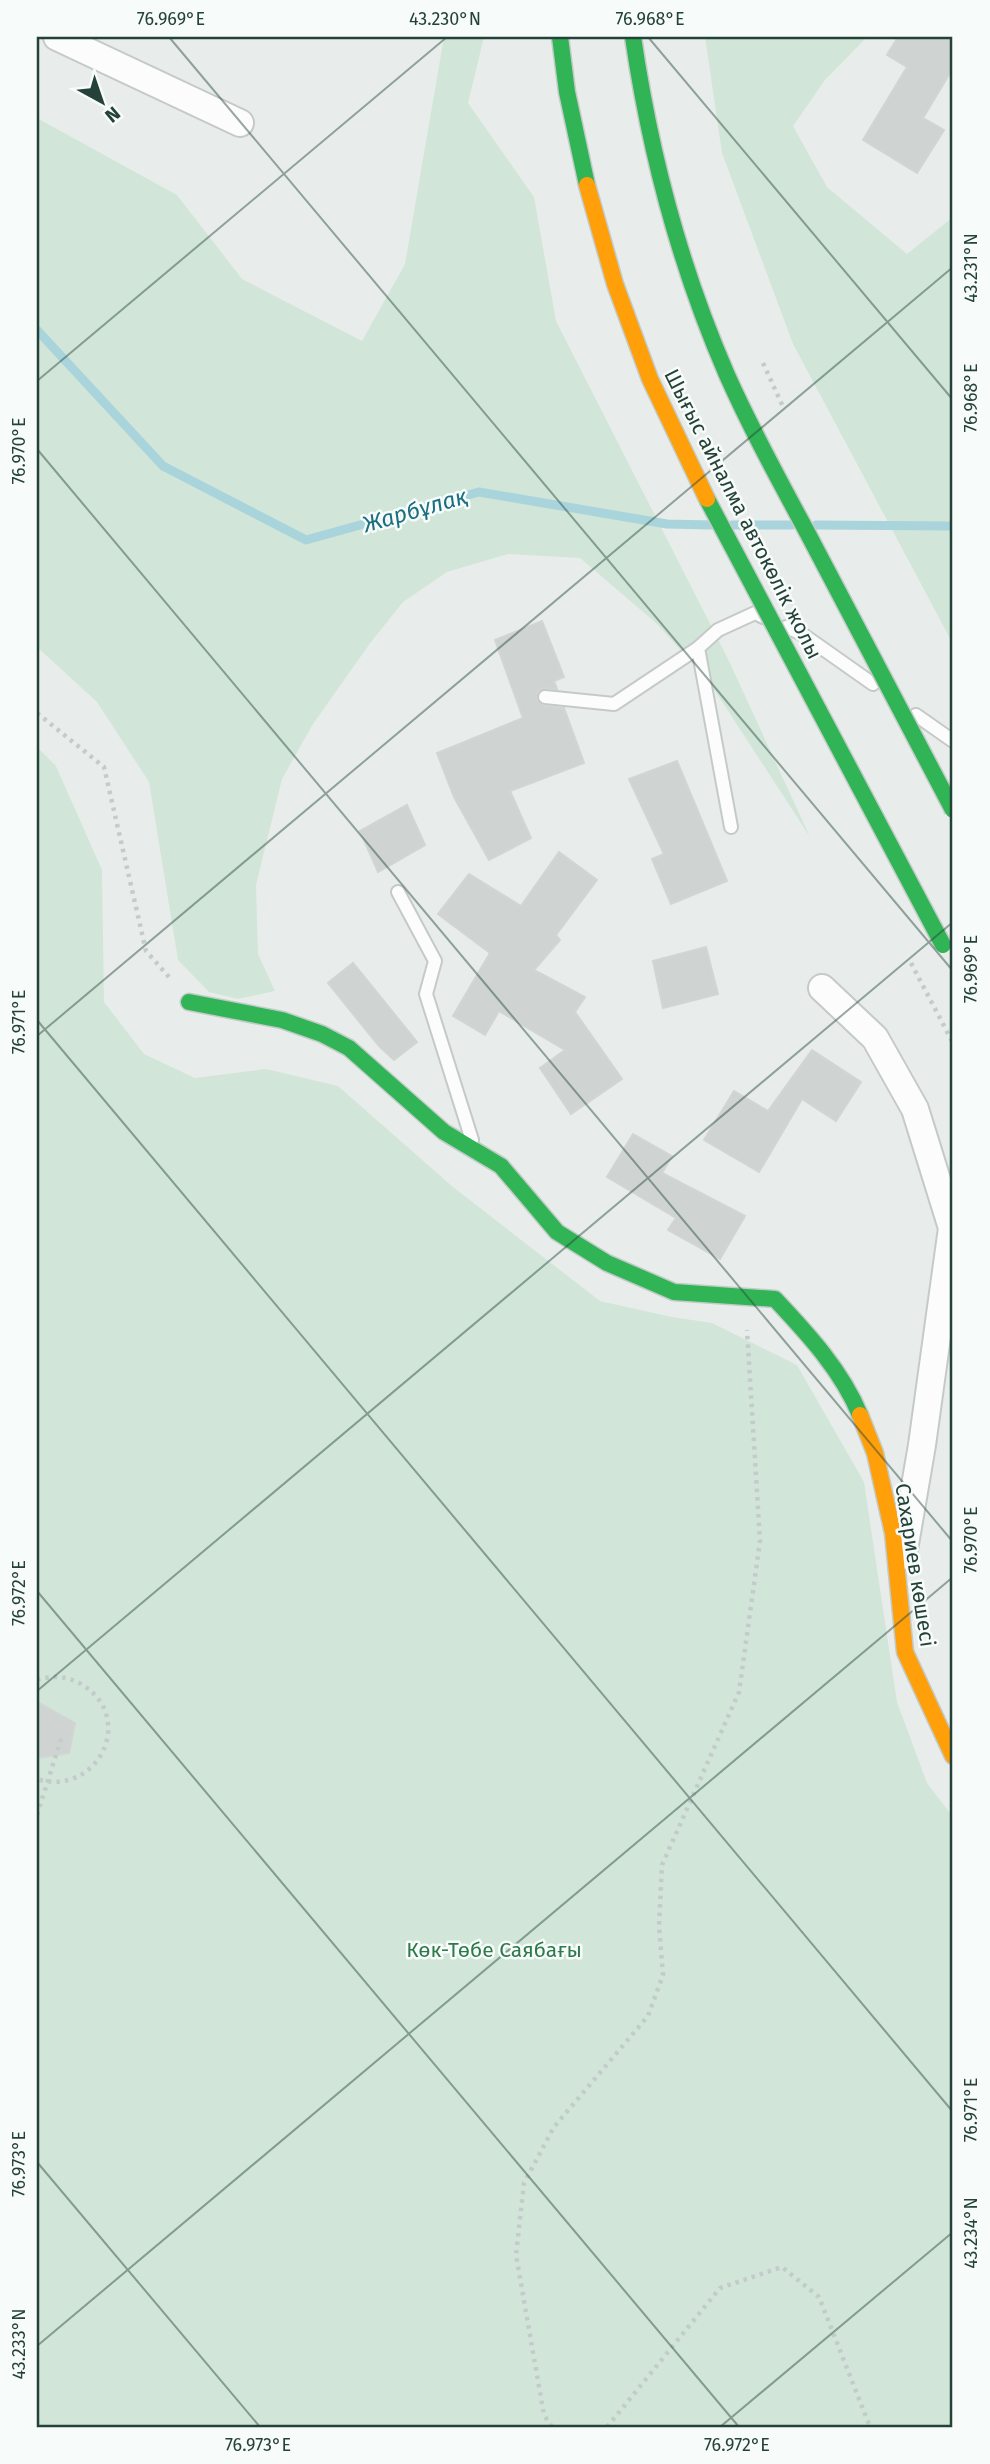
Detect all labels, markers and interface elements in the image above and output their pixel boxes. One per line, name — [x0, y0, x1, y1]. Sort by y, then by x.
text: 76.969°E — [137, 8, 205, 30]
text: 43.230°N — [409, 8, 481, 30]
text: 76.968°E — [615, 8, 685, 30]
north arrow — [66, 66, 136, 136]
text: N — [100, 102, 125, 128]
text: 43.231°N — [960, 233, 982, 303]
text: 76.968°E — [960, 363, 982, 433]
street label: Шығыс айналма автокөлік жолы — [658, 365, 828, 663]
text: 76.970°E — [8, 417, 30, 485]
water label: Жарбұлақ — [358, 482, 471, 539]
text: 76.969°E — [960, 935, 982, 1003]
text: 76.971°E — [8, 990, 30, 1054]
street label: Сахариев көшесі — [889, 1481, 941, 1649]
text: 76.970°E — [960, 1506, 982, 1574]
text: 76.972°E — [8, 1560, 30, 1626]
park label: Көк-Төбе Саябағы — [406, 1937, 582, 1963]
text: 76.971°E — [960, 2078, 982, 2142]
text: 76.973°E — [8, 2131, 30, 2197]
text: 43.234°N — [960, 2197, 982, 2269]
text: 43.233°N — [8, 2308, 30, 2380]
text: 76.973°E — [225, 2434, 291, 2456]
text: 76.972°E — [704, 2434, 770, 2456]

